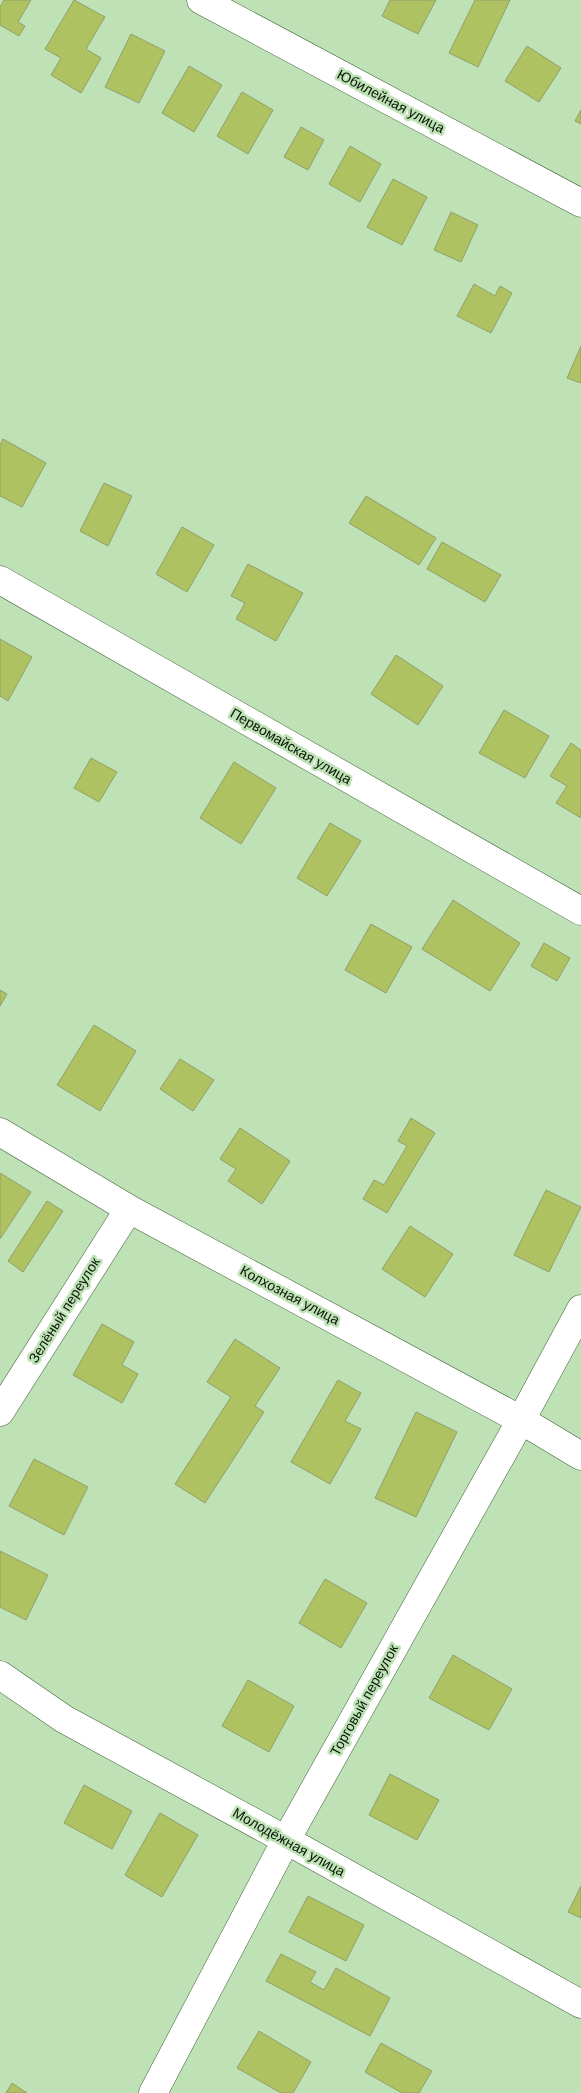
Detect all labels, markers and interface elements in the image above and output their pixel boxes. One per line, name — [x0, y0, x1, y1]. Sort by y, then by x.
street label: Юбилейная улица — [335, 66, 448, 136]
street label: Первомайская улица — [228, 705, 355, 787]
street label: Зелёный переулок — [25, 1254, 103, 1366]
street label: Колхозная улица — [238, 1262, 343, 1328]
street label: Торговый переулок — [327, 1641, 402, 1758]
street label: Молодёжная улица — [230, 1804, 348, 1880]

